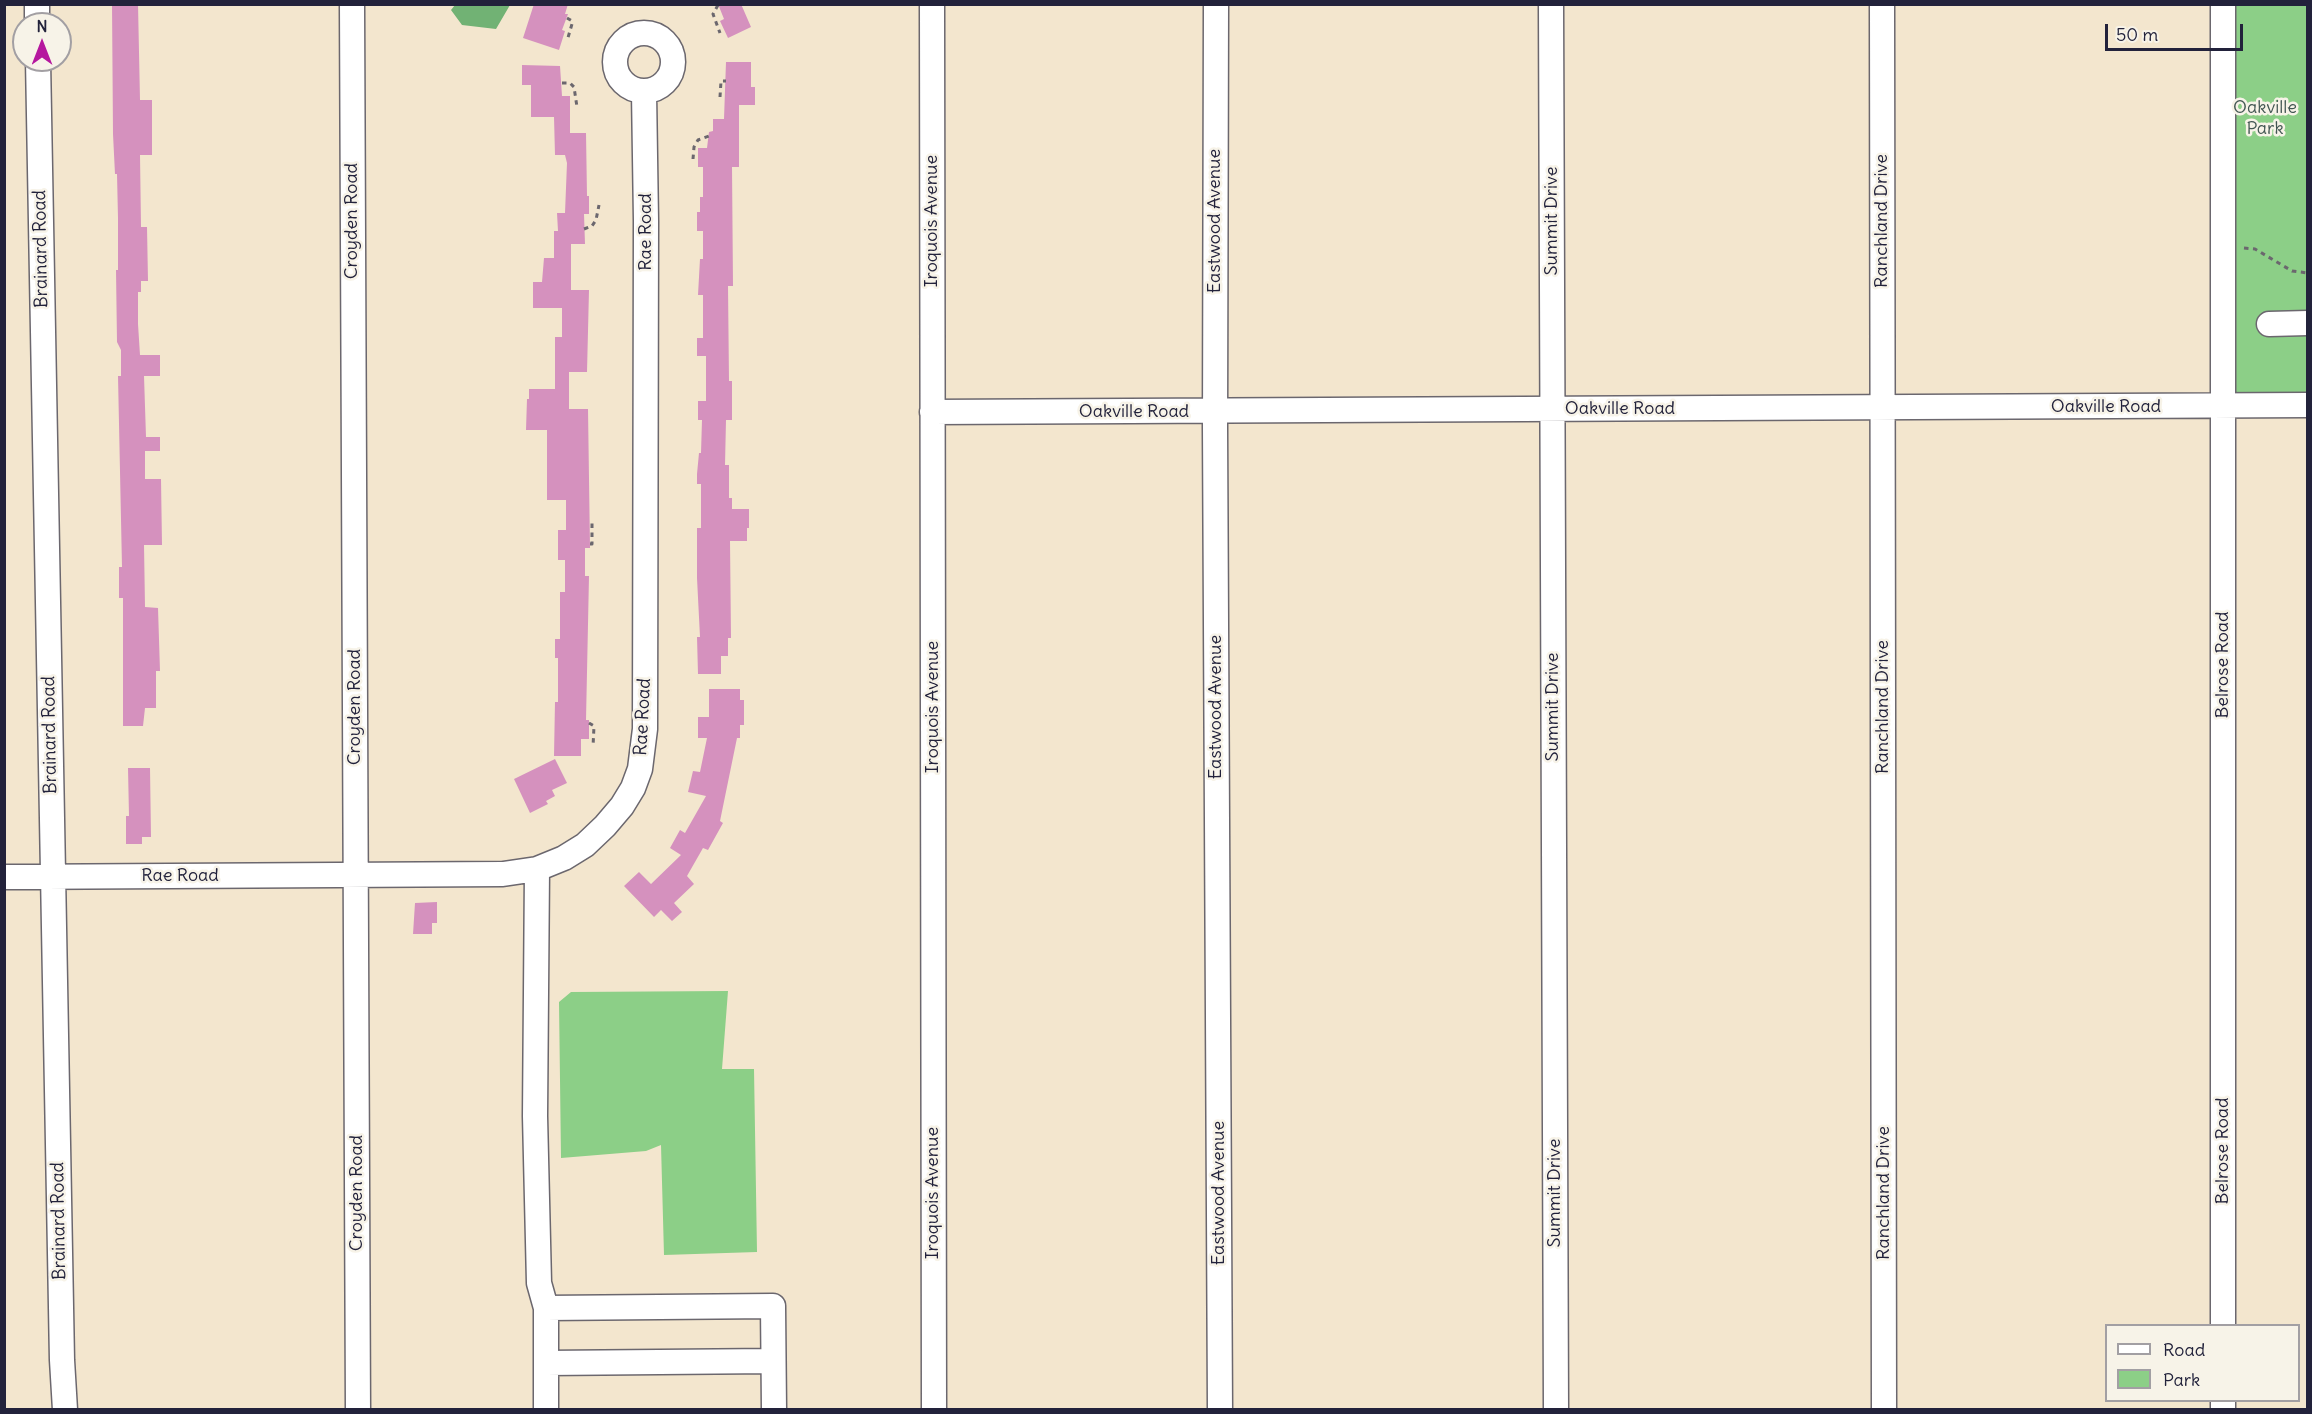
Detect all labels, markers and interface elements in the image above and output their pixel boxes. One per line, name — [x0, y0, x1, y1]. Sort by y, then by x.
north arrow — [12, 12, 72, 72]
scale bar — [2108, 12, 2246, 50]
text: N — [36, 16, 48, 36]
text: 50 m — [2116, 23, 2158, 46]
park label: Oakville Park — [2233, 97, 2297, 140]
street label: Eastwood Avenue — [1204, 149, 1226, 293]
street label: Ranchland Drive — [1871, 154, 1893, 288]
street label: Iroquois Avenue — [921, 155, 943, 287]
street label: Croyden Road — [341, 163, 363, 279]
street label: Summit Drive — [1541, 166, 1563, 276]
street label: Brainard Road — [29, 190, 53, 308]
street label: Rae Road — [635, 193, 657, 271]
street label: Oakville Road — [2051, 396, 2161, 418]
street label: Oakville Road — [1565, 398, 1675, 420]
street label: Oakville Road — [1079, 401, 1189, 423]
street label: Belrose Road — [2212, 611, 2234, 719]
street label: Eastwood Avenue — [1205, 635, 1227, 779]
street label: Ranchland Drive — [1872, 640, 1894, 774]
street label: Iroquois Avenue — [922, 641, 944, 773]
street label: Croyden Road — [344, 649, 366, 765]
street label: Summit Drive — [1542, 652, 1564, 762]
street label: Brainard Road — [38, 676, 62, 794]
street label: Rae Road — [630, 678, 656, 756]
street label: Rae Road — [141, 865, 219, 887]
street label: Belrose Road — [2212, 1097, 2234, 1205]
street label: Eastwood Avenue — [1208, 1121, 1230, 1265]
street label: Ranchland Drive — [1873, 1126, 1895, 1260]
street label: Iroquois Avenue — [922, 1127, 944, 1259]
street label: Croyden Road — [346, 1135, 368, 1251]
street label: Summit Drive — [1544, 1138, 1566, 1248]
street label: Brainard Road — [47, 1162, 71, 1280]
legend — [2105, 1324, 2300, 1402]
text: Road — [2163, 1338, 2205, 1361]
text: Park — [2163, 1368, 2200, 1391]

